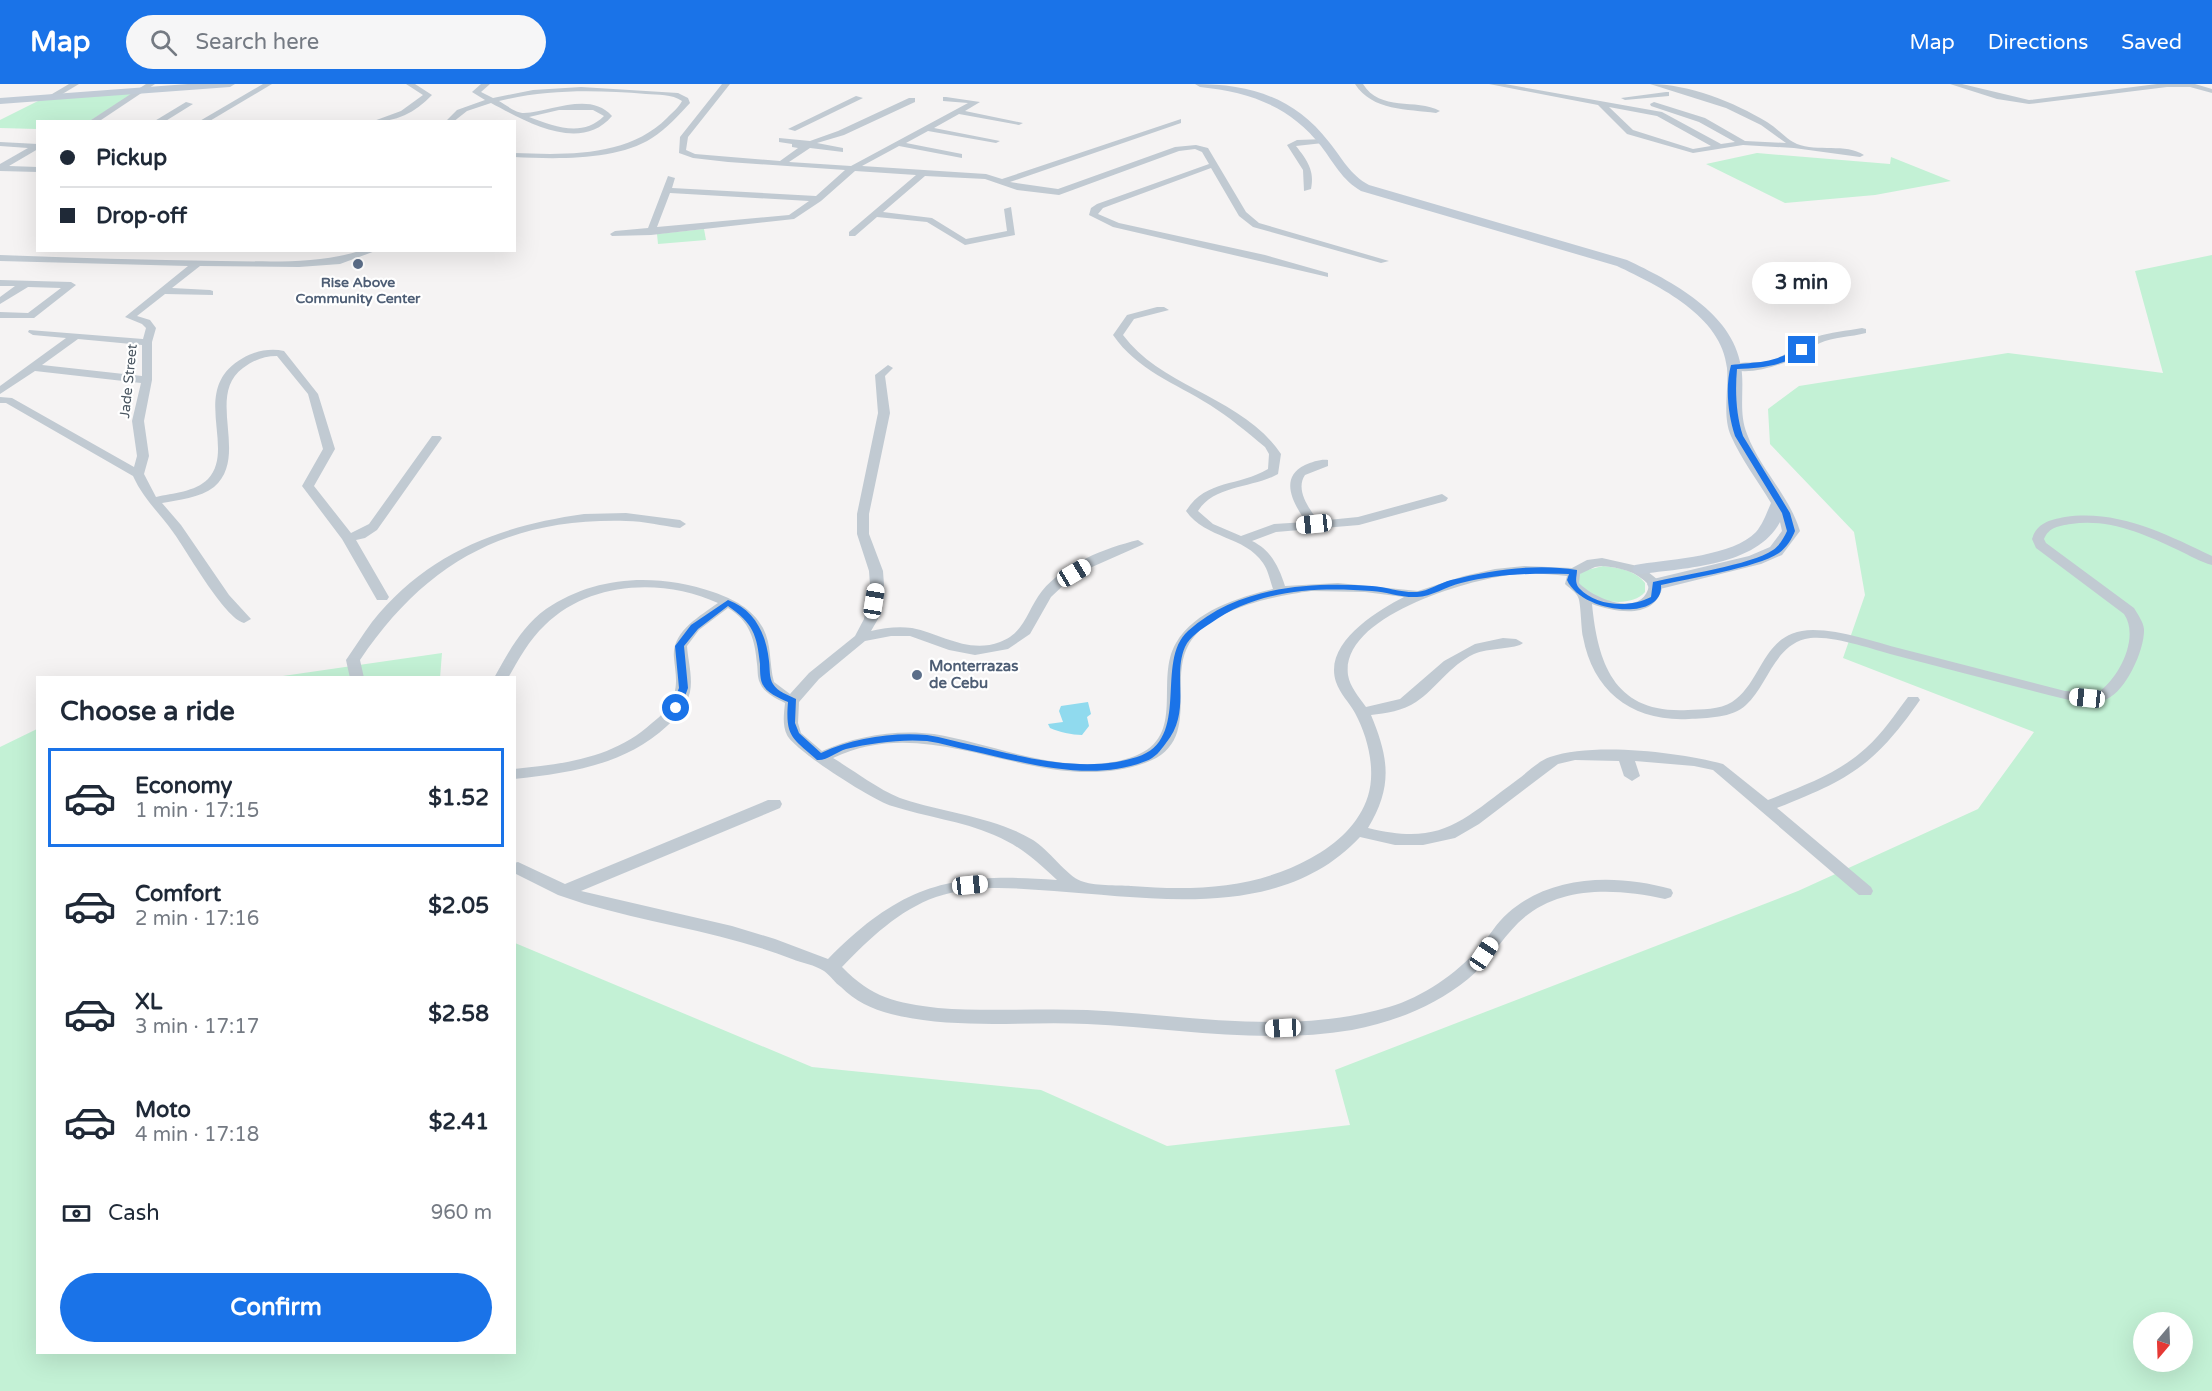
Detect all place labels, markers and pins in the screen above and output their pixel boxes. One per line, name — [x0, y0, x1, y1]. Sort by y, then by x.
marker: Rise Above Community Center — [351, 257, 365, 271]
place label: Rise Above Community Center — [296, 274, 421, 307]
place label: Monterrazas de Cebu — [929, 657, 1019, 692]
marker: Monterrazas de Cebu — [910, 668, 924, 682]

